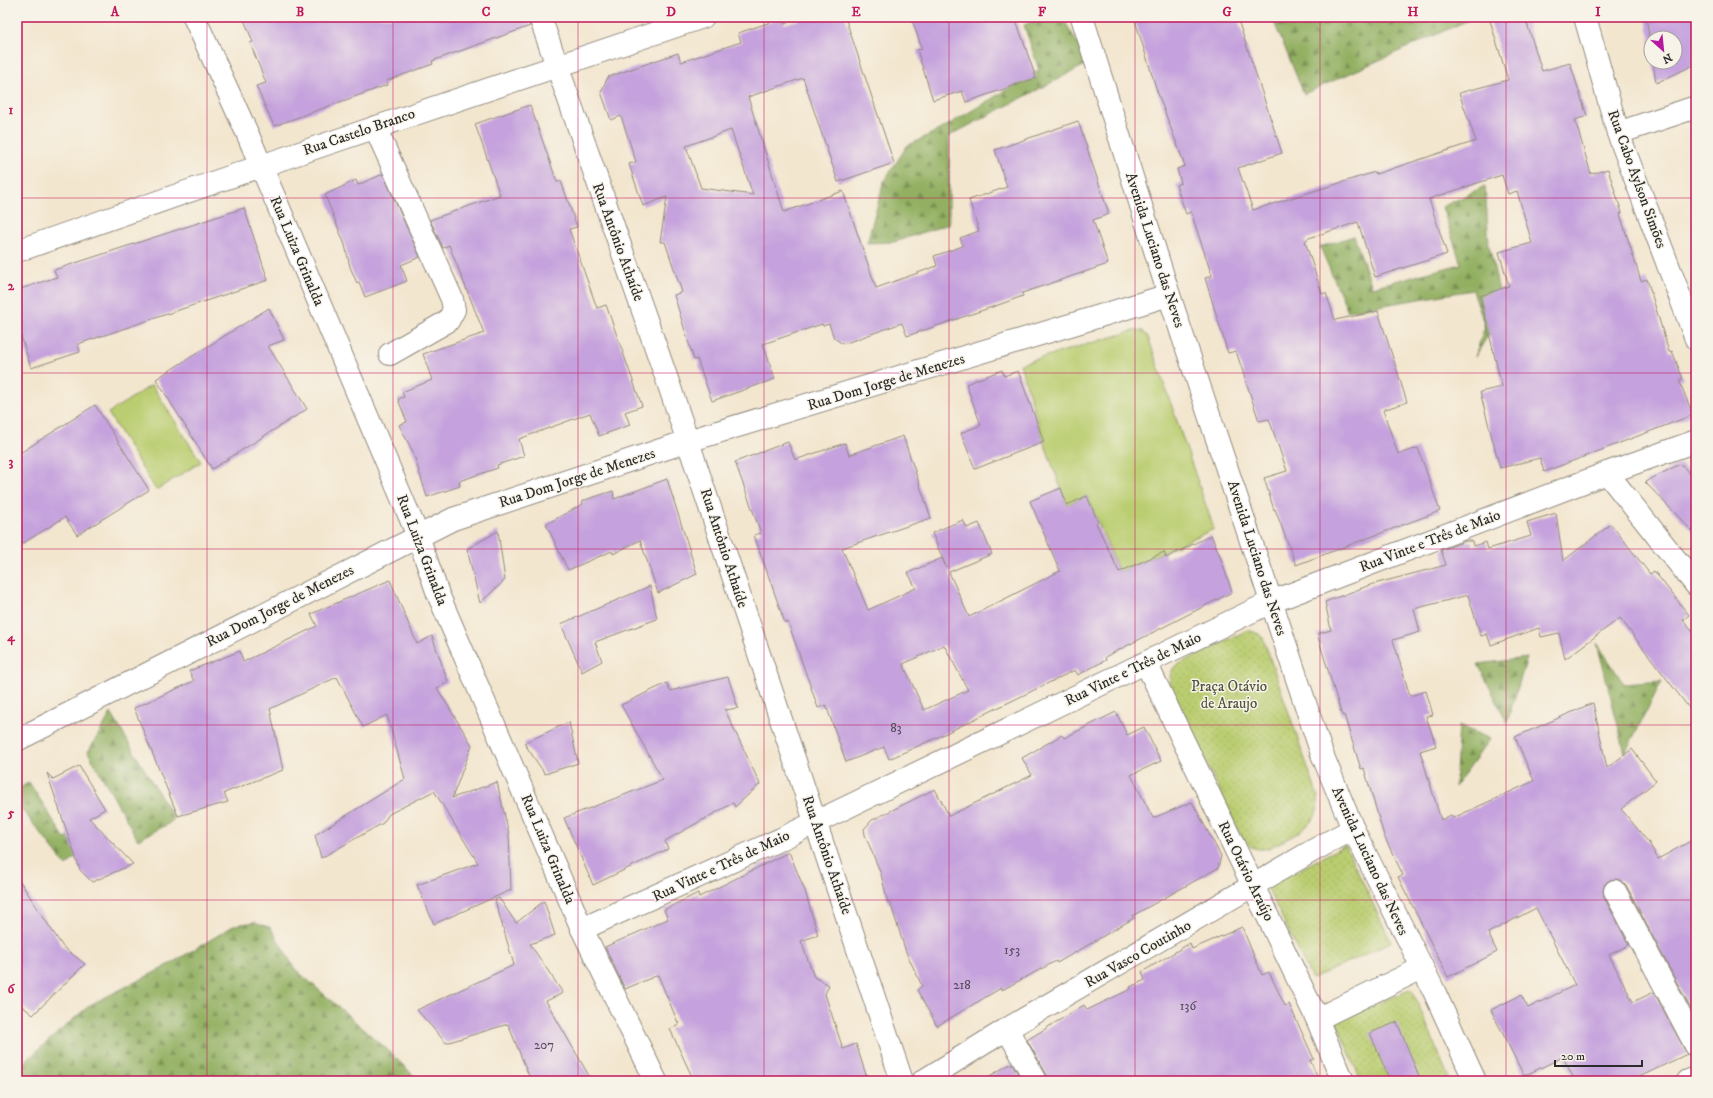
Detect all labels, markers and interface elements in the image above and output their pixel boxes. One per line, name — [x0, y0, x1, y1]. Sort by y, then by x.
text: A — [110, 4, 120, 20]
text: B — [296, 4, 304, 20]
text: C — [482, 4, 491, 20]
text: D — [666, 4, 676, 20]
text: E — [851, 4, 861, 20]
text: F — [1038, 4, 1047, 20]
text: G — [1222, 4, 1232, 20]
text: H — [1408, 4, 1419, 20]
text: I — [1595, 4, 1601, 20]
north arrow — [1643, 30, 1683, 70]
text: N — [1660, 50, 1674, 66]
text: 1 — [9, 102, 14, 118]
street label: Rua Castelo Branco — [301, 104, 417, 160]
street label: Rua Cabo Aylson Simões — [1603, 107, 1671, 251]
street label: Avenida Luciano das Neves — [1121, 170, 1189, 330]
street label: Rua Antônio Athaíde — [588, 180, 648, 304]
street label: Rua Luiza Grinalda — [265, 193, 329, 309]
text: 2 — [8, 278, 15, 294]
street label: Rua Dom Jorge de Menezes — [805, 349, 967, 415]
street label: Rua Dom Jorge de Menezes — [496, 444, 658, 512]
text: 3 — [9, 454, 14, 470]
street label: Avenida Luciano das Neves — [1223, 478, 1291, 638]
street label: Rua Antônio Athaíde — [696, 486, 752, 610]
street label: Rua Luiza Grinalda — [392, 492, 452, 609]
street label: Rua Vinte e Três de Maio — [1357, 505, 1503, 577]
street label: Rua Dom Jorge de Menezes — [203, 560, 357, 652]
street label: Rua Vinte e Três de Maio — [1062, 628, 1204, 710]
text: 4 — [6, 629, 15, 646]
park label: Praça Otávio de Araujo — [1191, 677, 1267, 713]
house number: 83 — [890, 720, 902, 736]
street label: Avenida Luciano das Neves — [1327, 784, 1413, 938]
street label: Rua Luiza Grinalda — [516, 791, 580, 907]
street label: Rua Antônio Athaíde — [798, 793, 856, 917]
text: 5 — [7, 805, 15, 821]
street label: Rua Otávio Araújo — [1214, 818, 1278, 924]
street label: Rua Vinte e Três de Maio — [649, 826, 793, 906]
street label: Rua Vasco Coutinho — [1081, 916, 1195, 992]
house number: 153 — [1004, 942, 1020, 958]
house number: 218 — [953, 977, 971, 993]
text: 6 — [8, 981, 16, 997]
house number: 136 — [1180, 998, 1197, 1014]
house number: 207 — [534, 1037, 554, 1053]
scale bar — [1555, 1042, 1642, 1068]
text: 20 m — [1561, 1049, 1585, 1064]

